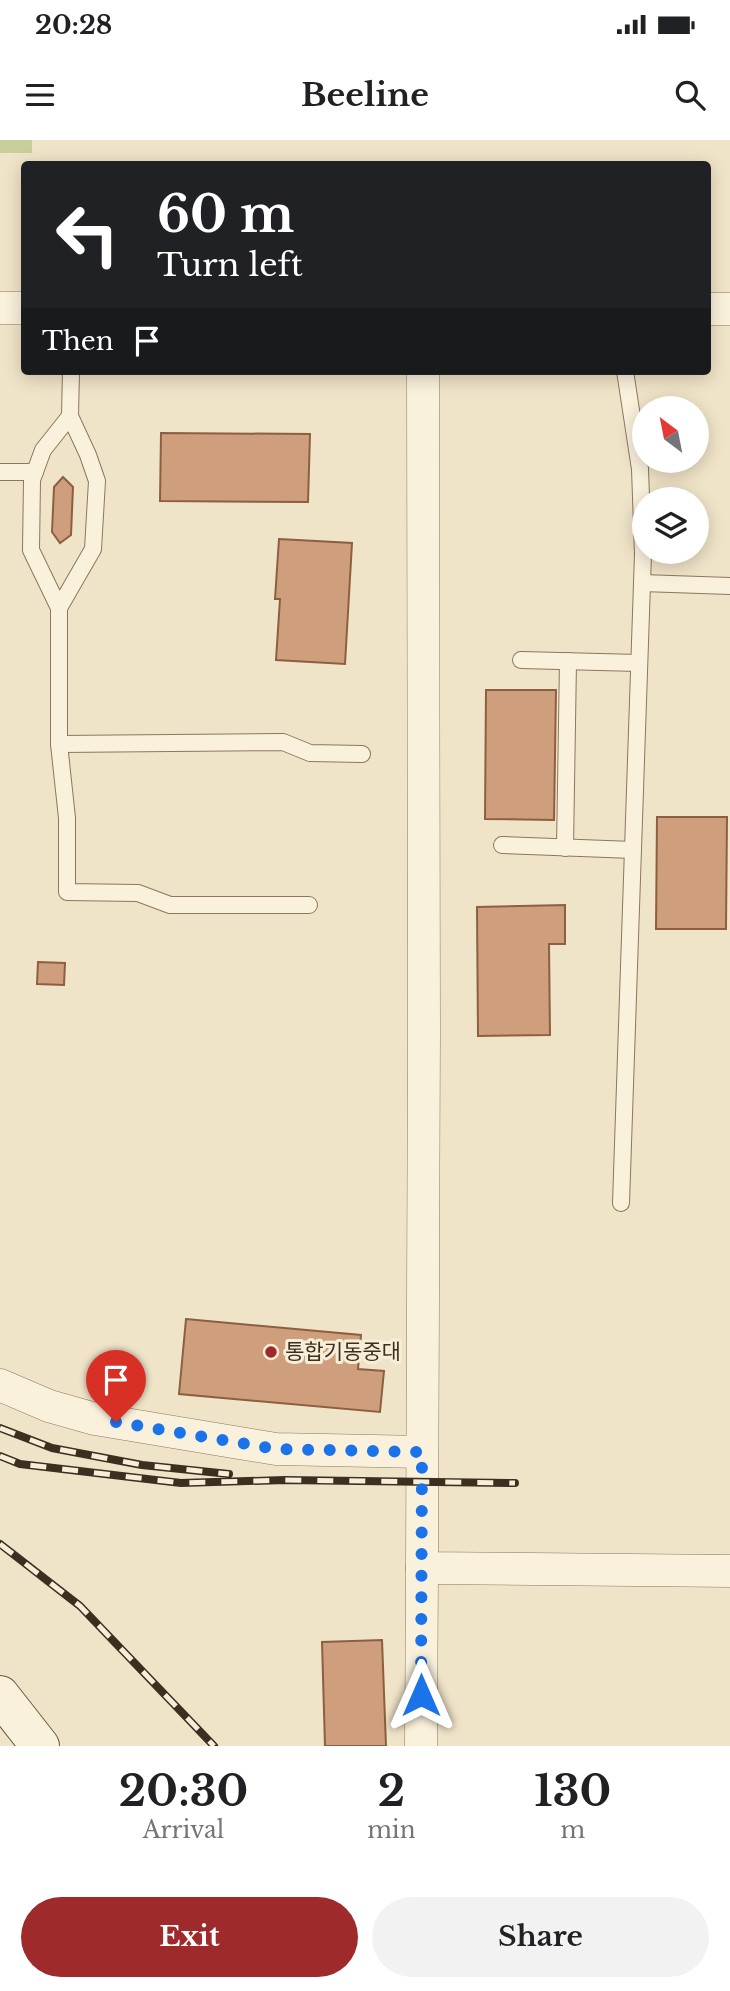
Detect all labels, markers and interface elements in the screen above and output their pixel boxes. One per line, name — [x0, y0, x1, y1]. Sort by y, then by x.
text: 20:28 — [35, 9, 112, 41]
text: Beeline — [301, 75, 429, 115]
icon: menu — [21, 76, 59, 114]
icon: search — [671, 76, 709, 114]
text: 60 m — [157, 184, 294, 245]
icon: left — [42, 189, 133, 280]
text: Turn left — [157, 245, 303, 285]
icon: arrive — [128, 322, 166, 360]
text: Then — [42, 325, 114, 357]
north arrow — [632, 396, 709, 472]
map controls — [632, 396, 709, 564]
button: layers — [632, 487, 709, 564]
place label: 통합기동중대 — [285, 1339, 401, 1365]
marker: 통합기동중대 — [263, 1344, 279, 1360]
pin — [86, 1350, 146, 1422]
icon: arrive — [97, 1361, 135, 1399]
position arrow — [384, 1658, 458, 1732]
text: 20:30 — [119, 1765, 248, 1817]
text: 2 — [378, 1765, 405, 1817]
text: 130 — [534, 1765, 611, 1817]
text: Arrival — [143, 1816, 224, 1844]
text: min — [367, 1816, 416, 1844]
text: m — [560, 1816, 585, 1844]
button: Exit — [21, 1897, 358, 1977]
button: Share — [372, 1897, 709, 1977]

